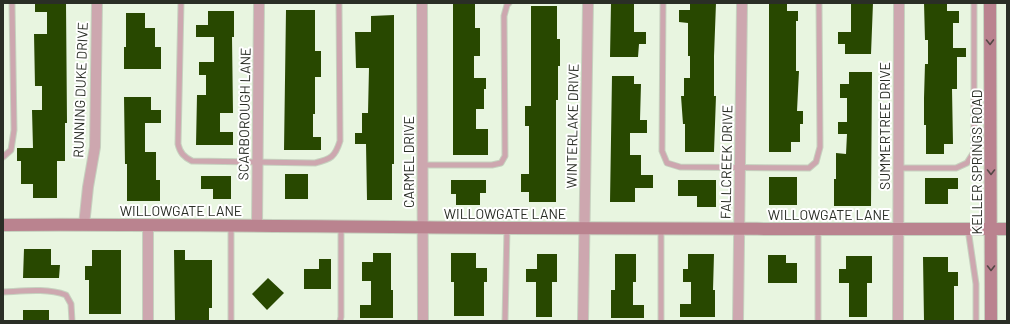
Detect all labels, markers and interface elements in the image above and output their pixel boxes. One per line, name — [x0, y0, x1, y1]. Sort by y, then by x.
street label: RUNNING DUKE DRIVE — [69, 22, 91, 158]
one-way arrow — [986, 39, 995, 45]
street label: SCARBOROUGH LANE — [234, 48, 254, 180]
street label: SUMMERTREE DRIVE — [876, 62, 893, 190]
street label: WINTERLAKE DRIVE — [562, 64, 582, 188]
street label: KELLER SPRINGS ROAD — [968, 90, 985, 234]
street label: FALLCREEK DRIVE — [717, 105, 735, 219]
street label: CARMEL DRIVE — [400, 116, 417, 208]
one-way arrow — [987, 169, 995, 175]
street label: WILLOWGATE LANE — [120, 202, 242, 219]
street label: WILLOWGATE LANE — [444, 205, 566, 222]
street label: WILLOWGATE LANE — [768, 206, 890, 223]
one-way arrow — [987, 265, 995, 271]

